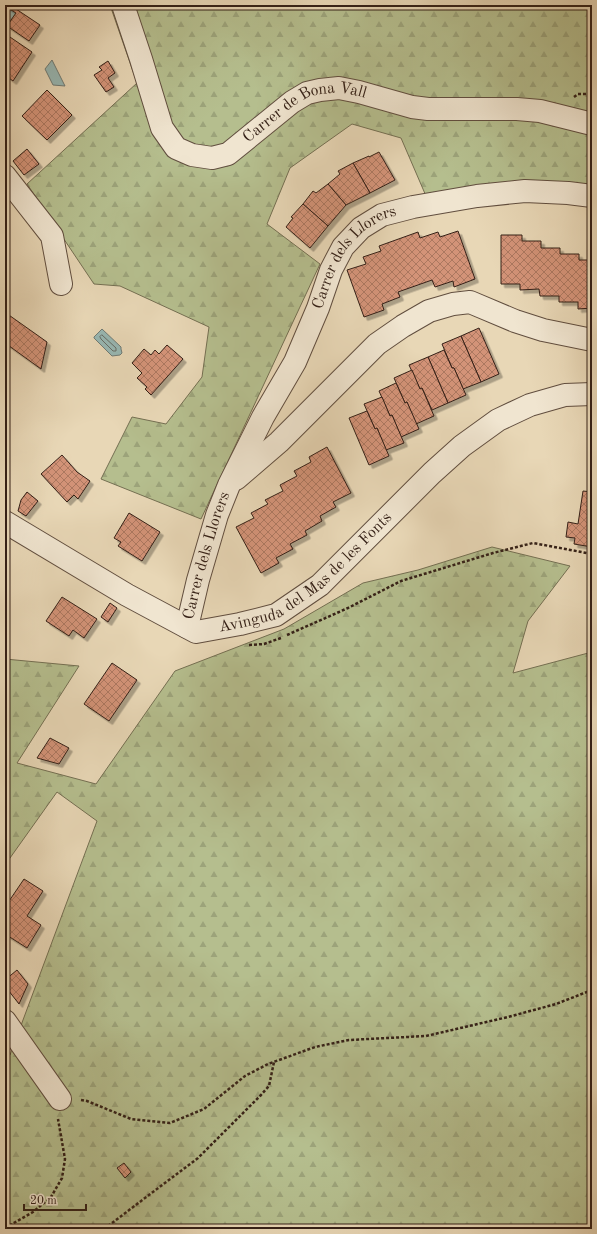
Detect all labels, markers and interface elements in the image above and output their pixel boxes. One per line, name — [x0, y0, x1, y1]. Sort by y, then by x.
street label: Carrer de Bona Vall — [240, 80, 368, 146]
street label: Carrer dels Llorers — [310, 204, 398, 311]
street label: Carrer dels Llorers — [181, 490, 233, 621]
street label: Avinguda del Mas de les Fonts — [218, 510, 395, 636]
scale bar — [24, 1186, 86, 1212]
text: 20 m — [30, 1195, 57, 1207]

